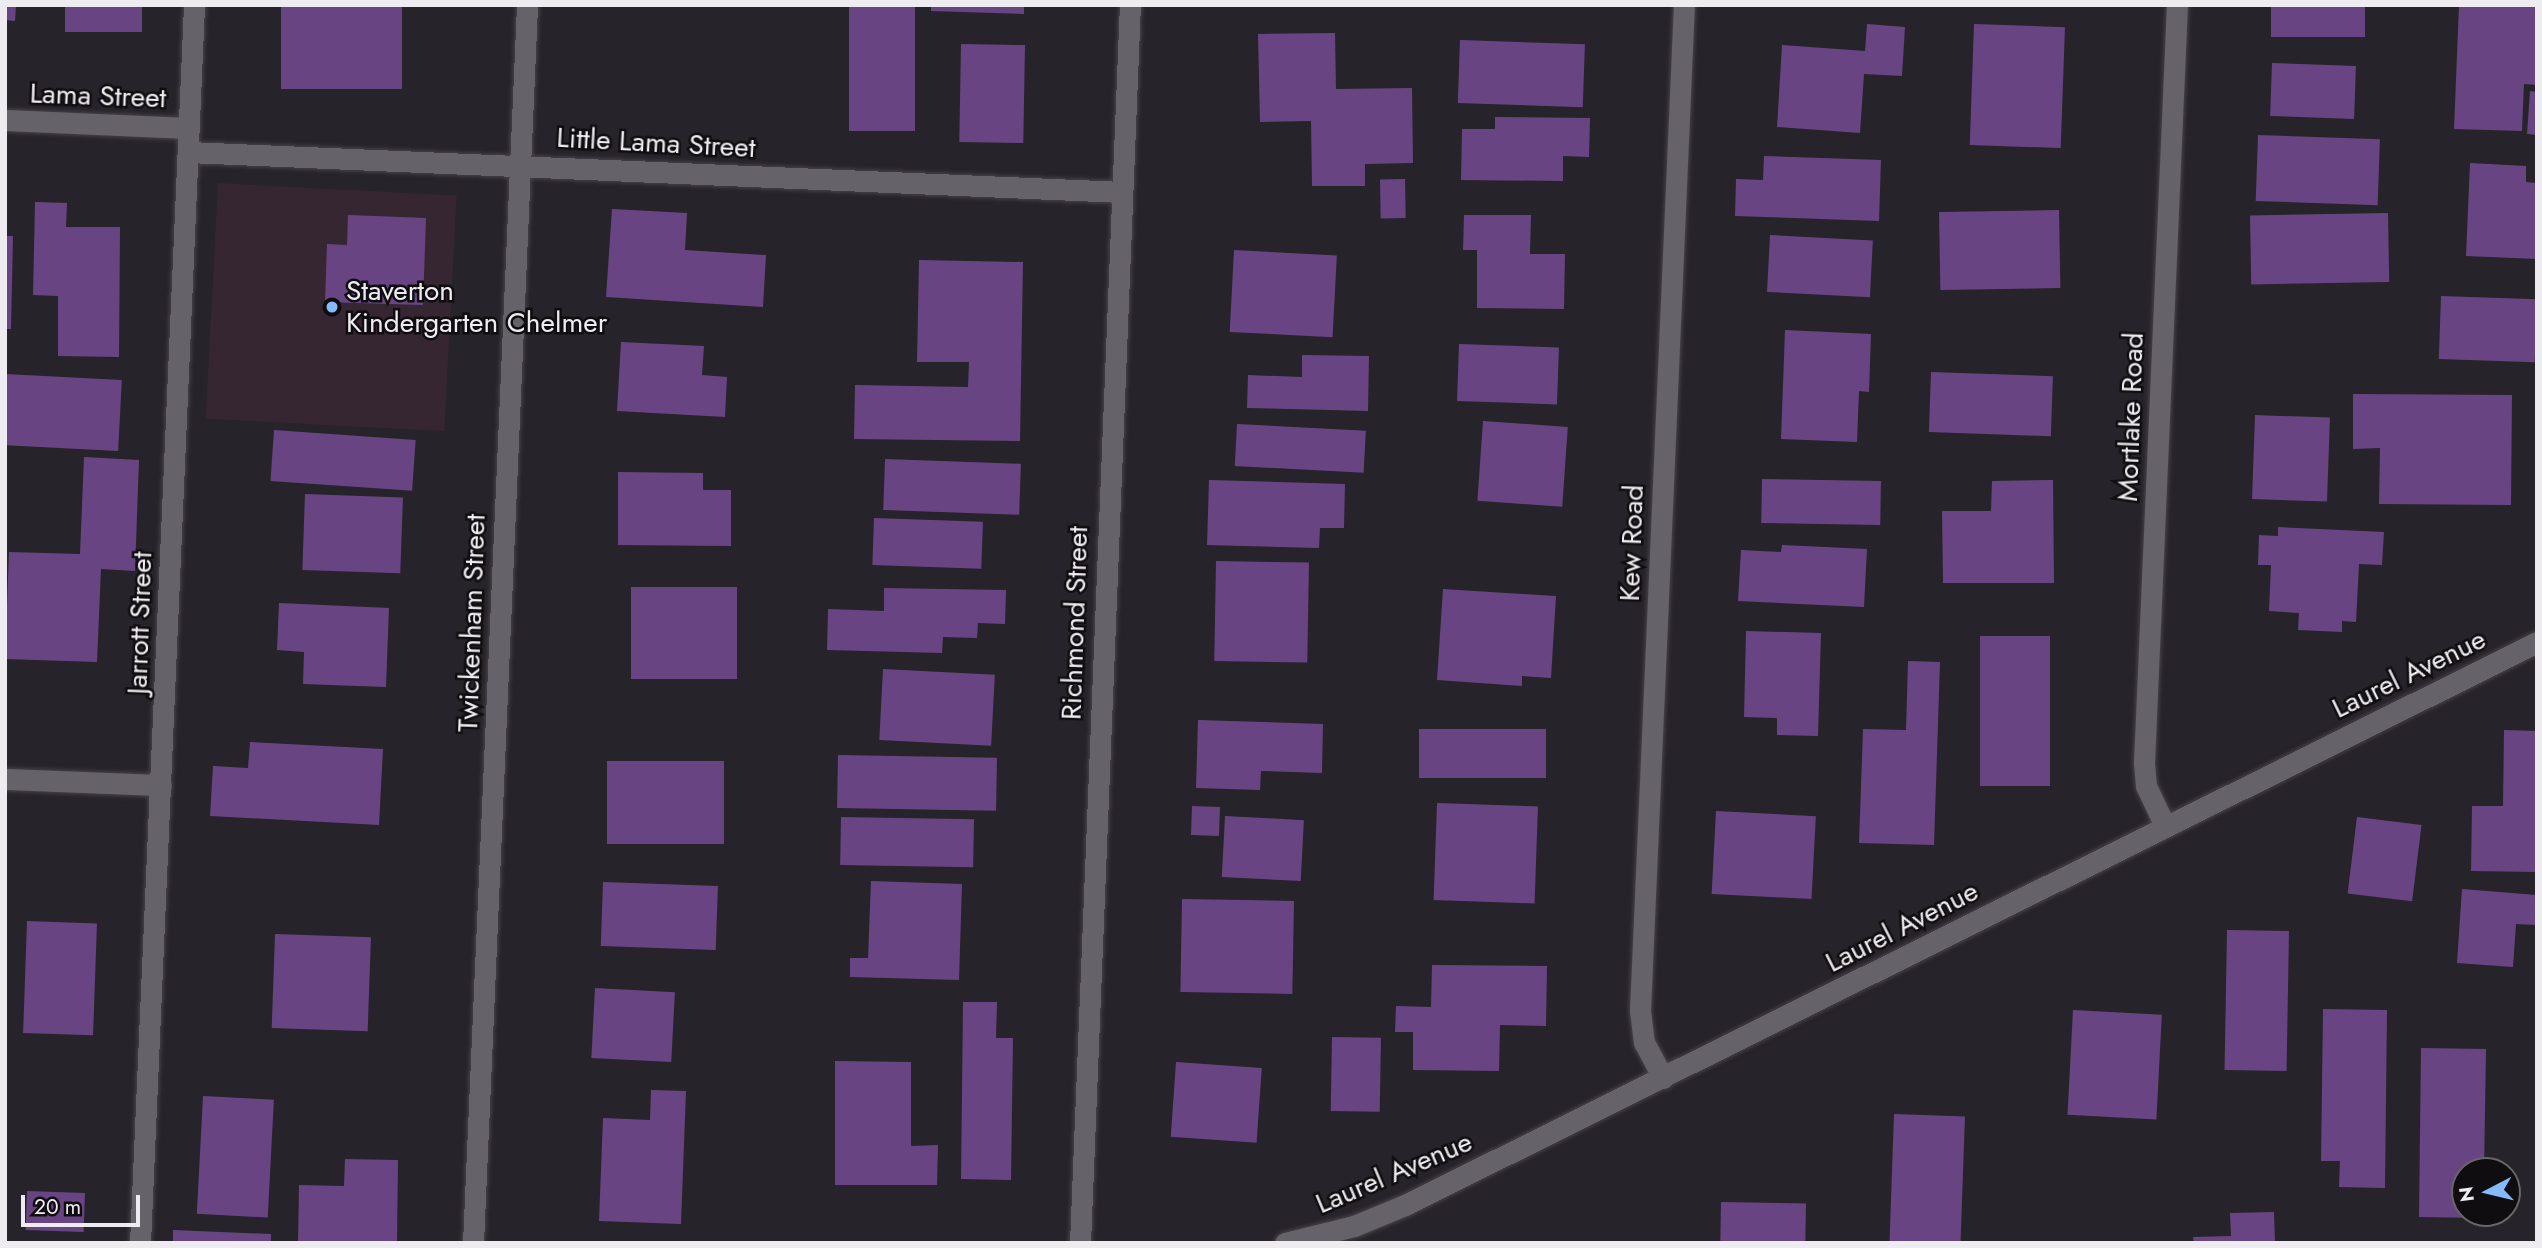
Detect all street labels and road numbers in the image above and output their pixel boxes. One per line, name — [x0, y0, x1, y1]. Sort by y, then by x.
street label: Lama Street — [29, 77, 167, 115]
street label: Little Lama Street — [556, 121, 756, 165]
street label: Mortlake Road — [2111, 332, 2151, 502]
street label: Kew Road — [1613, 484, 1651, 602]
street label: Twickenham Street — [451, 513, 493, 733]
street label: Richmond Street — [1055, 525, 1095, 721]
street label: Jarrott Street — [121, 551, 159, 695]
street label: Laurel Avenue — [2327, 622, 2491, 726]
street label: Laurel Avenue — [1820, 874, 1984, 980]
street label: Laurel Avenue — [1311, 1125, 1477, 1221]

